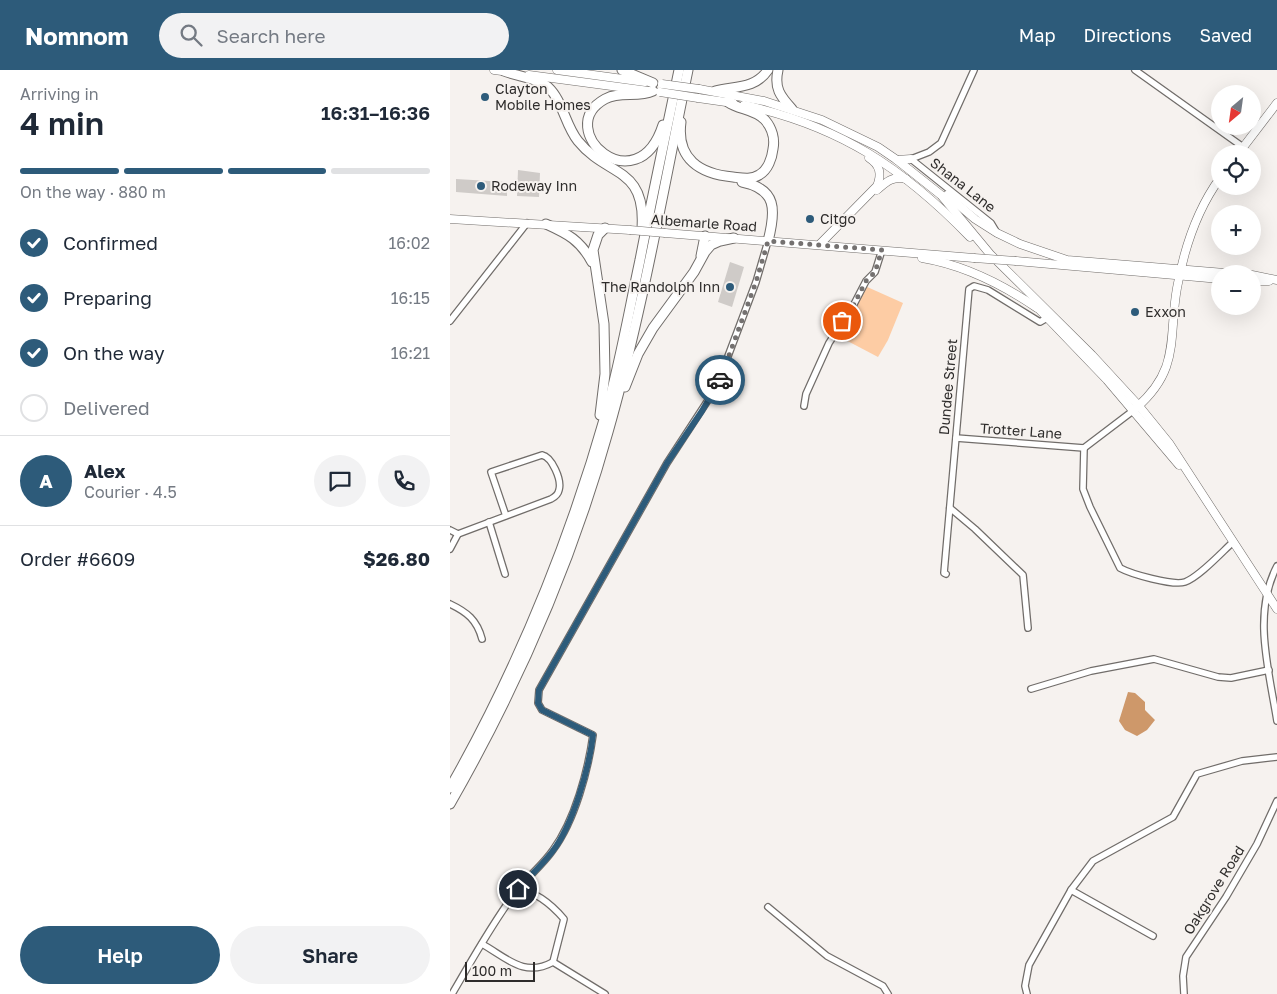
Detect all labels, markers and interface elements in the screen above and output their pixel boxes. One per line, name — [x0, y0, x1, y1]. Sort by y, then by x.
search box — [159, 13, 509, 58]
text: Nomnom — [25, 21, 129, 50]
icon: search — [177, 21, 205, 49]
text: Search here — [217, 24, 325, 47]
text: Map — [1019, 24, 1055, 46]
text: Directions — [1083, 24, 1171, 46]
text: Saved — [1199, 24, 1252, 46]
place label: Clayton Mobile Homes — [495, 80, 591, 113]
text: Arriving in — [20, 84, 99, 104]
north arrow — [1211, 85, 1261, 135]
map controls — [1211, 85, 1261, 315]
marker: Clayton Mobile Homes — [479, 91, 491, 103]
text: 16:31–16:36 — [321, 101, 430, 124]
text: 4 min — [20, 104, 104, 142]
button: locate — [1211, 145, 1261, 195]
street label: Shana Lane — [927, 154, 999, 215]
place label: Rodeway Inn — [491, 177, 577, 194]
marker: Rodeway Inn — [475, 180, 487, 192]
text: On the way · 880 m — [20, 182, 166, 202]
button: + — [1211, 205, 1261, 255]
street label: Albemarle Road — [650, 210, 758, 235]
place label: Citgo — [820, 210, 856, 227]
marker: Citgo — [804, 213, 816, 225]
icon: check — [20, 229, 48, 257]
text: Confirmed — [63, 231, 158, 254]
text: 16:02 — [389, 233, 430, 253]
button: − — [1211, 265, 1261, 315]
place label: The Randolph Inn — [601, 278, 720, 295]
marker: The Randolph Inn — [724, 281, 736, 293]
icon: check — [20, 284, 48, 312]
text: Preparing — [63, 286, 152, 309]
text: 16:15 — [391, 288, 430, 308]
pin — [821, 300, 863, 342]
place label: Exxon — [1145, 303, 1186, 320]
marker: Exxon — [1129, 306, 1141, 318]
icon: bag — [828, 307, 856, 335]
street label: Dundee Street — [935, 338, 960, 436]
icon: check — [20, 339, 48, 367]
text: On the way — [63, 341, 165, 364]
text: 16:21 — [391, 343, 430, 363]
courier — [695, 355, 745, 405]
icon: car — [706, 366, 734, 394]
text: Delivered — [63, 396, 150, 419]
street label: Trotter Lane — [980, 419, 1063, 442]
button: chat — [314, 455, 366, 507]
button: phone — [378, 455, 430, 507]
text: Alex — [84, 459, 125, 482]
text: A — [39, 469, 53, 492]
text: Courier · 4.5 — [84, 482, 177, 502]
text: Order #6609 — [20, 547, 135, 570]
text: $26.80 — [363, 547, 430, 570]
street label: Oakgrove Road — [1179, 842, 1248, 937]
pin — [497, 868, 539, 910]
icon: home — [504, 875, 532, 903]
button: Help — [20, 926, 220, 984]
button: Share — [230, 926, 430, 984]
scale bar — [465, 959, 535, 982]
text: 100 m — [472, 962, 512, 979]

